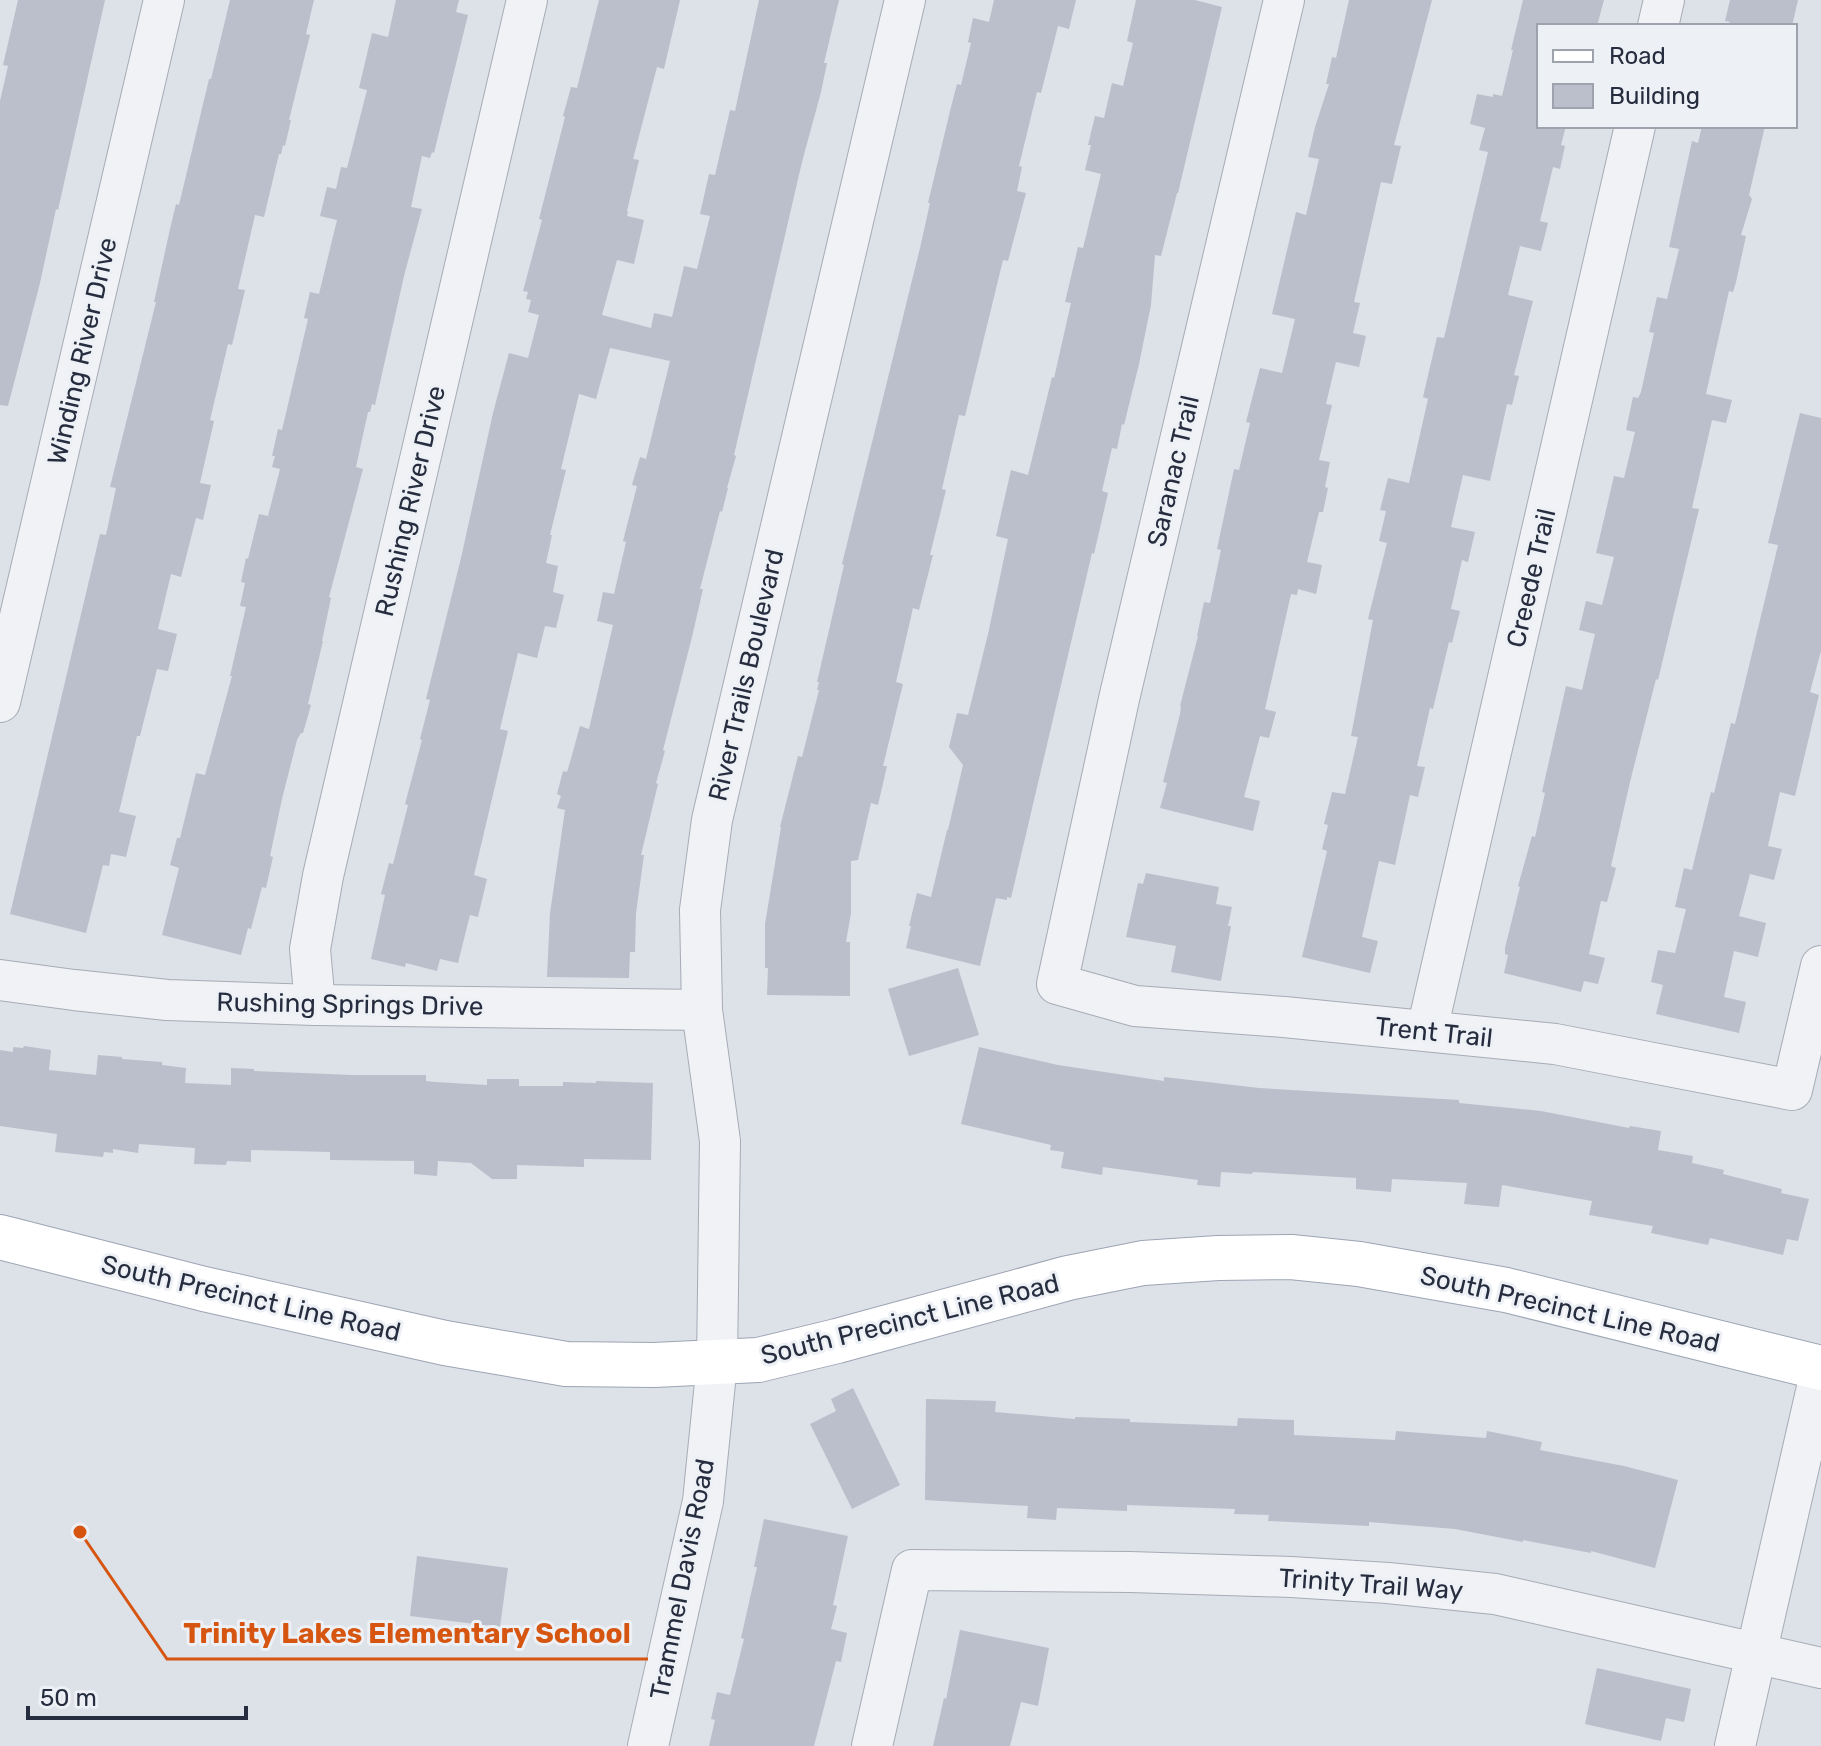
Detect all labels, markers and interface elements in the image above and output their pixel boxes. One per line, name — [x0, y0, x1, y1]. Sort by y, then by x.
legend — [1537, 24, 1797, 128]
text: Road — [1609, 42, 1666, 70]
text: Building — [1609, 82, 1700, 110]
street label: Winding River Drive — [41, 234, 124, 468]
street label: Rushing River Drive — [369, 383, 452, 619]
street label: Saranac Trail — [1141, 392, 1206, 550]
street label: Creede Trail — [1500, 506, 1562, 650]
street label: River Trails Boulevard — [702, 546, 791, 804]
street label: Rushing Springs Drive — [216, 987, 484, 1022]
street label: Trent Trail — [1374, 1011, 1494, 1054]
street label: South Precinct Line Road — [98, 1249, 404, 1348]
street label: South Precinct Line Road — [1417, 1260, 1723, 1359]
street label: South Precinct Line Road — [758, 1267, 1063, 1372]
street label: Trammel Davis Road — [644, 1456, 721, 1702]
street label: Trinity Trail Way — [1278, 1563, 1464, 1606]
callout: Trinity Lakes Elementary School — [167, 1607, 648, 1659]
text: Trinity Lakes Elementary School — [183, 1617, 631, 1650]
scale bar — [28, 1670, 246, 1720]
text: 50 m — [40, 1684, 97, 1712]

